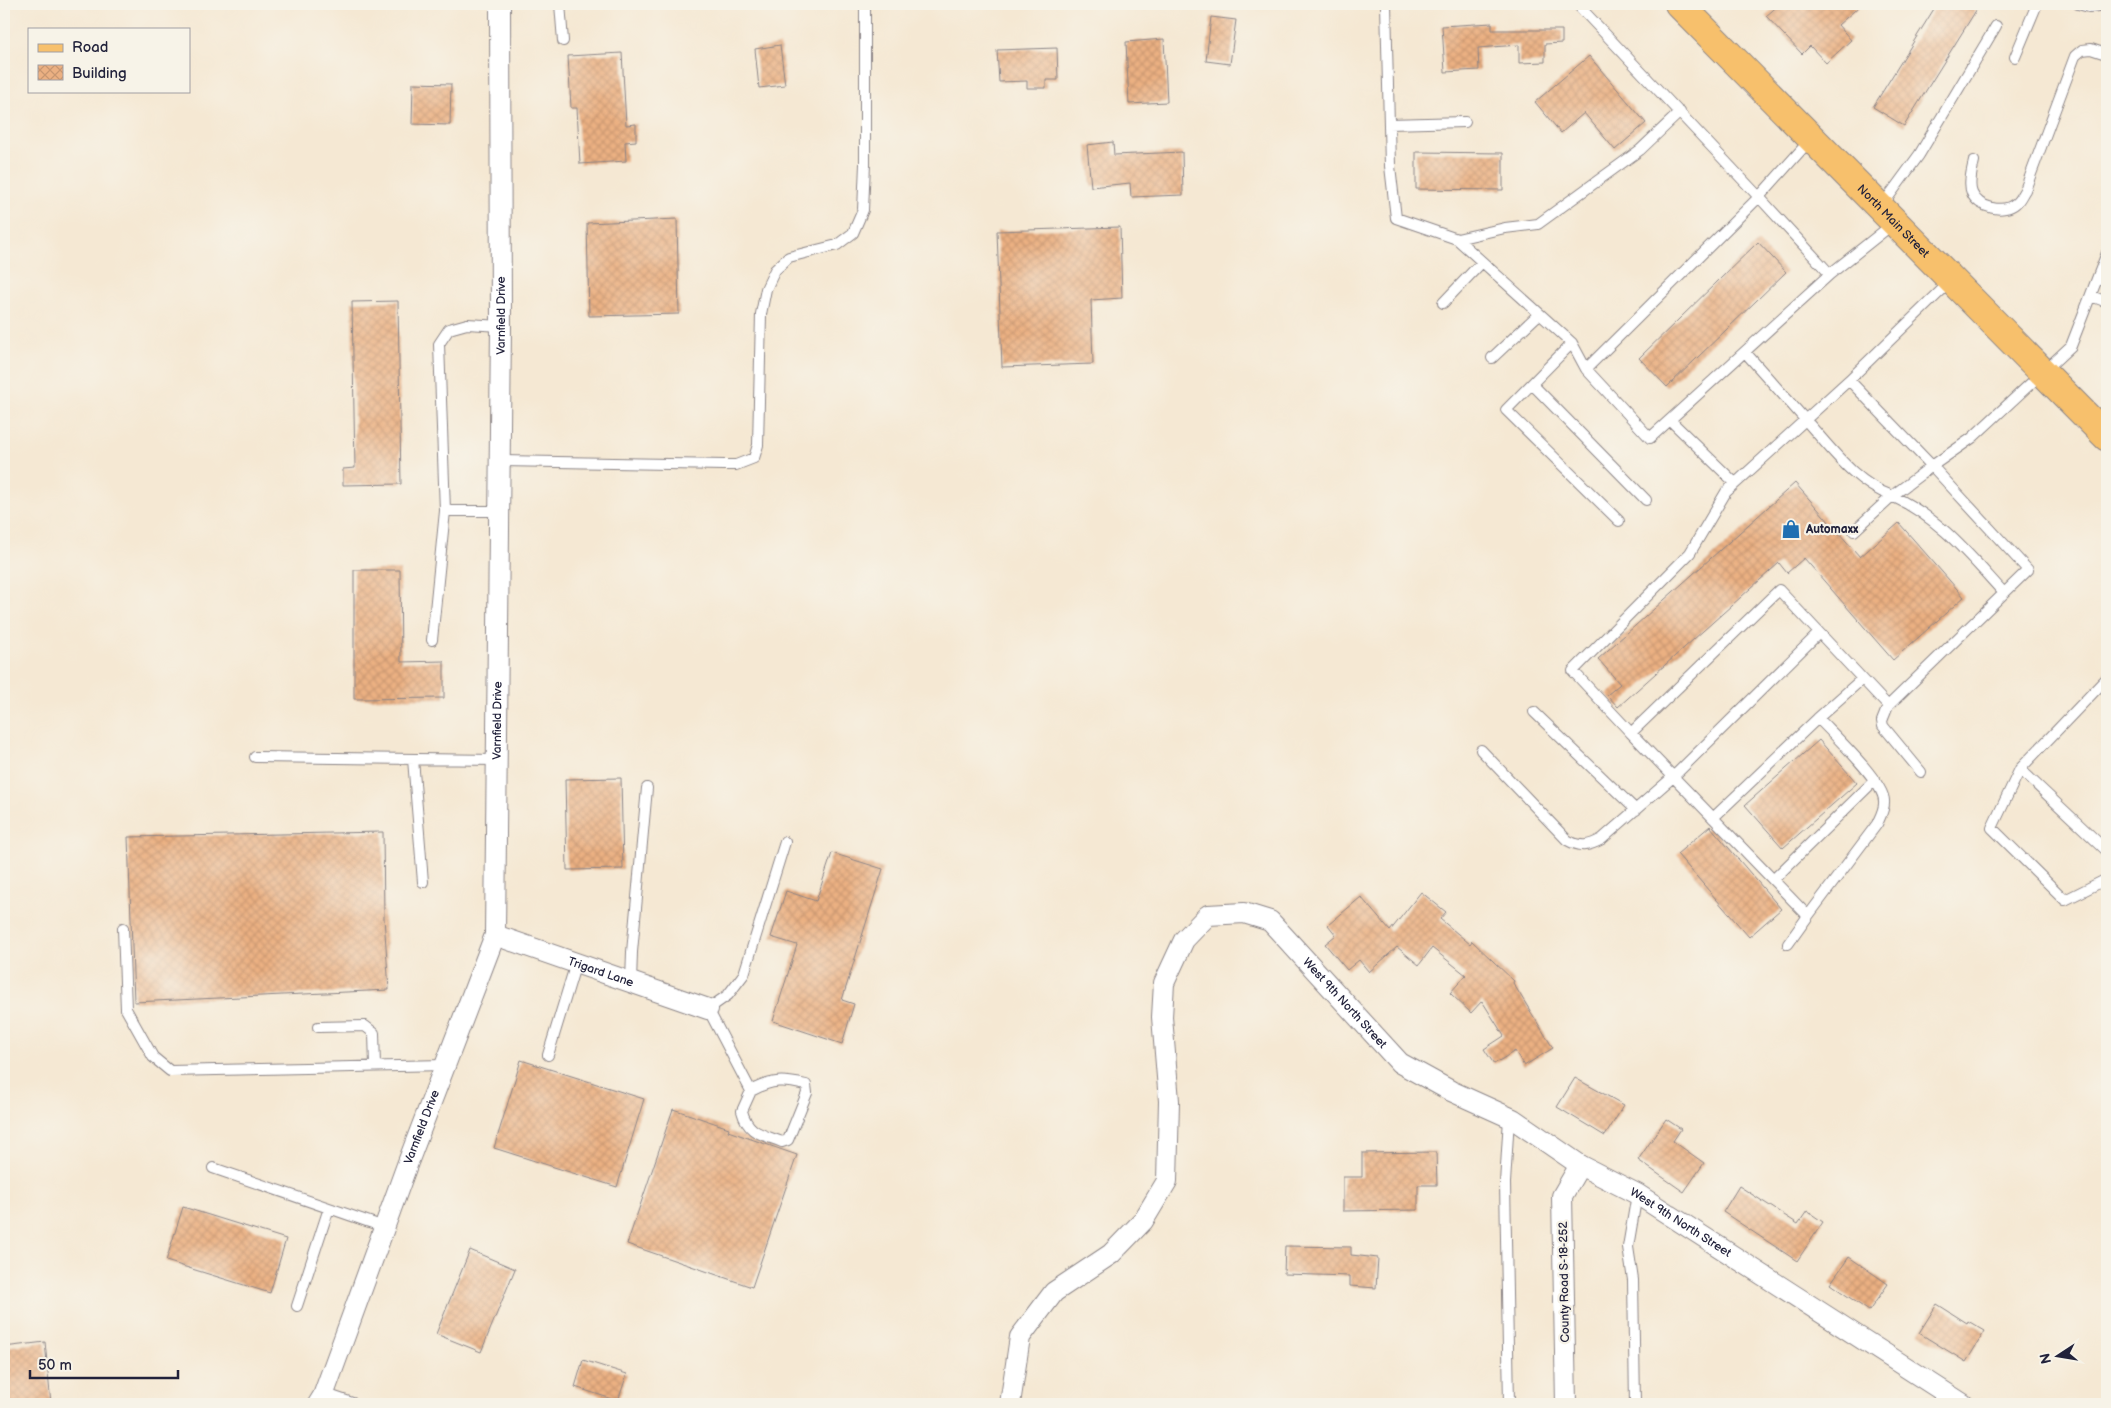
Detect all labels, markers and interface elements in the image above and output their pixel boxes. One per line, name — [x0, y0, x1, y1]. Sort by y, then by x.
legend — [28, 28, 190, 92]
text: Road — [72, 38, 108, 57]
text: Building — [72, 64, 127, 83]
street label: North Main Street — [1854, 182, 1933, 261]
street label: Varnfield Drive — [494, 276, 509, 355]
shop icon: Automaxx — [1780, 518, 1802, 540]
place label: Automaxx — [1805, 522, 1859, 537]
street label: Varnfield Drive — [490, 681, 505, 760]
street label: Trigard Lane — [566, 954, 636, 991]
street label: West 9th North Street — [1299, 955, 1390, 1052]
street label: Varnfield Drive — [401, 1088, 443, 1166]
street label: West 9th North Street — [1627, 1185, 1734, 1261]
street label: County Road S-18-252 — [1556, 1221, 1573, 1343]
north arrow — [2034, 1330, 2084, 1380]
scale bar — [30, 1348, 178, 1380]
text: N — [2036, 1352, 2055, 1366]
text: 50 m — [38, 1356, 72, 1375]

